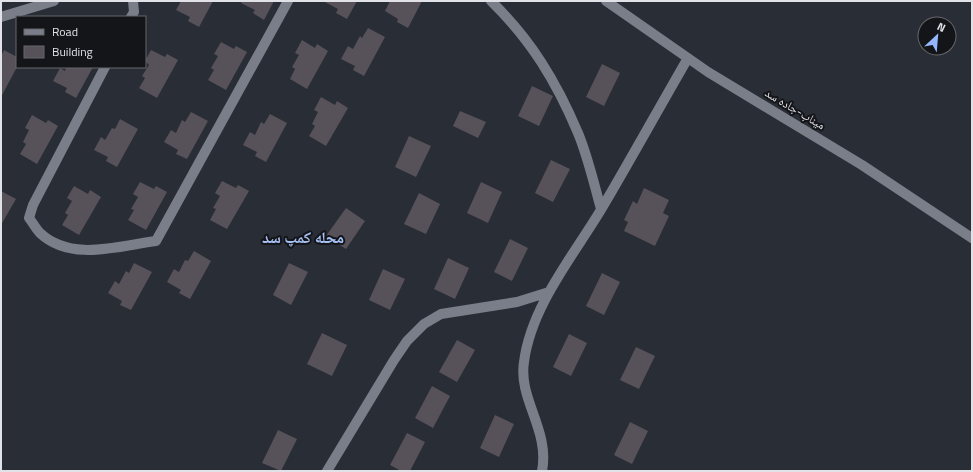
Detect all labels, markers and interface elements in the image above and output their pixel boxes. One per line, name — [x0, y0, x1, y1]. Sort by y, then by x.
legend — [16, 16, 146, 68]
north arrow — [917, 16, 957, 56]
text: N — [934, 18, 948, 36]
text: Road — [52, 22, 78, 41]
text: Building — [52, 42, 93, 61]
street label: میناب-جاده سد — [761, 83, 829, 134]
district label: محله کمپ سد — [262, 225, 344, 249]

